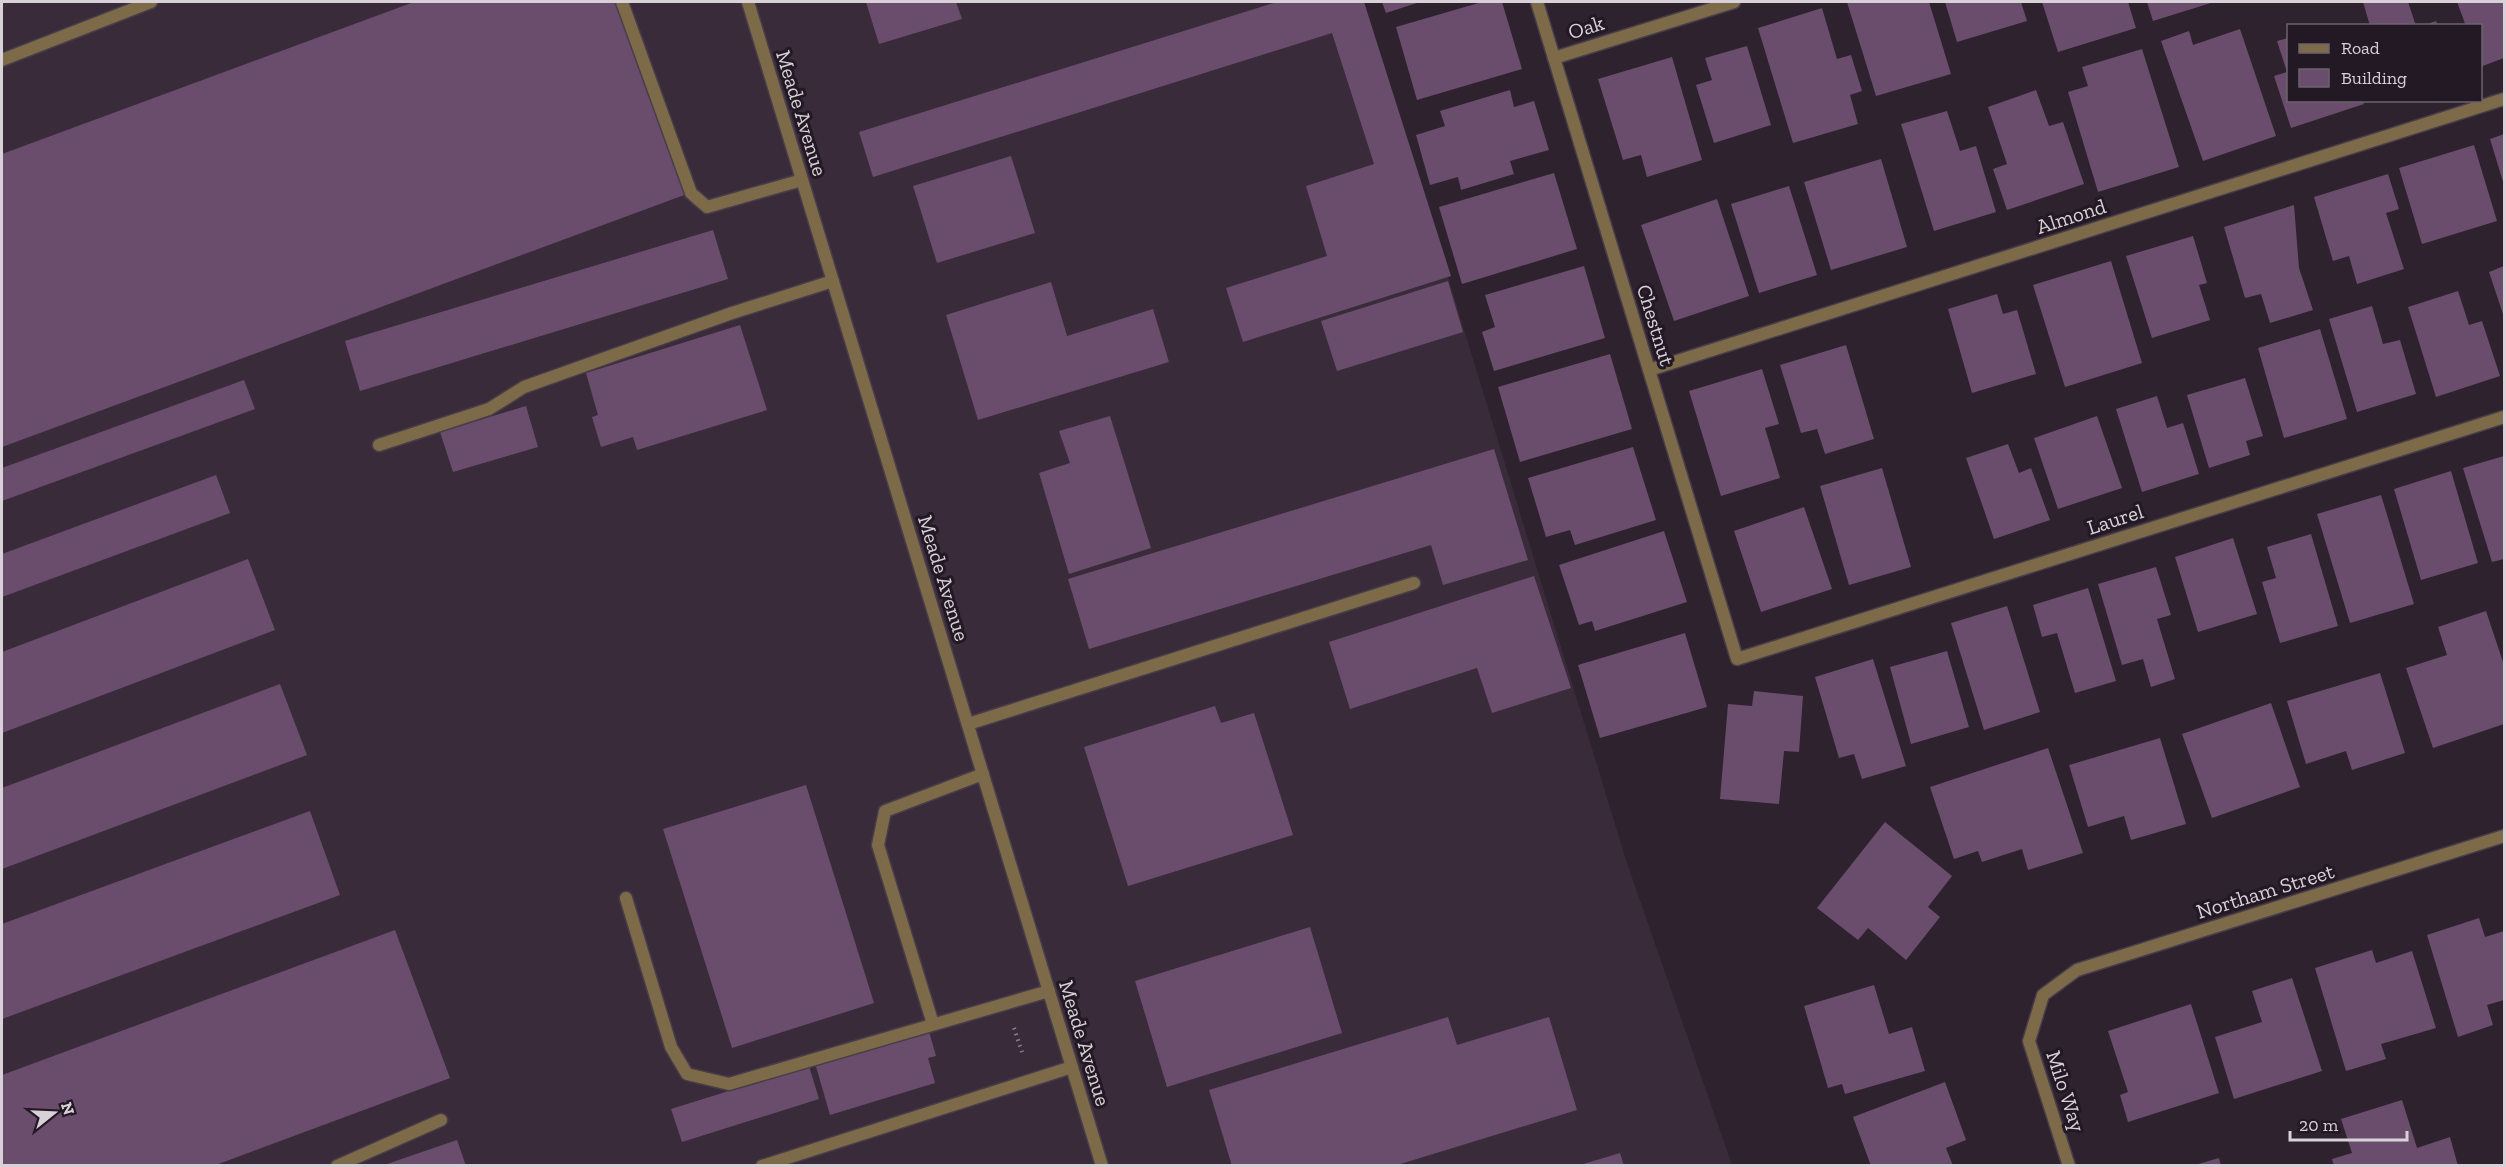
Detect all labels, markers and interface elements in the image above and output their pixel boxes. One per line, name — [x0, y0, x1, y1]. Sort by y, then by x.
street label: Oak — [1565, 10, 1607, 44]
legend — [2287, 24, 2482, 102]
text: Road — [2341, 37, 2380, 59]
street label: Meade Avenue — [771, 47, 833, 179]
text: Building — [2341, 67, 2407, 89]
street label: Almond — [2033, 193, 2109, 239]
street label: Chestnut — [1632, 281, 1680, 369]
street label: Laurel — [2084, 498, 2147, 540]
street label: Meade Avenue — [913, 512, 975, 644]
street label: Northam Street — [2193, 858, 2337, 924]
street label: Meade Avenue — [1054, 977, 1116, 1109]
street label: Milo Way — [2041, 1047, 2091, 1135]
north arrow — [24, 1083, 84, 1143]
text: N — [57, 1100, 79, 1117]
scale bar — [2290, 1104, 2407, 1142]
text: 20 m — [2299, 1114, 2339, 1136]

